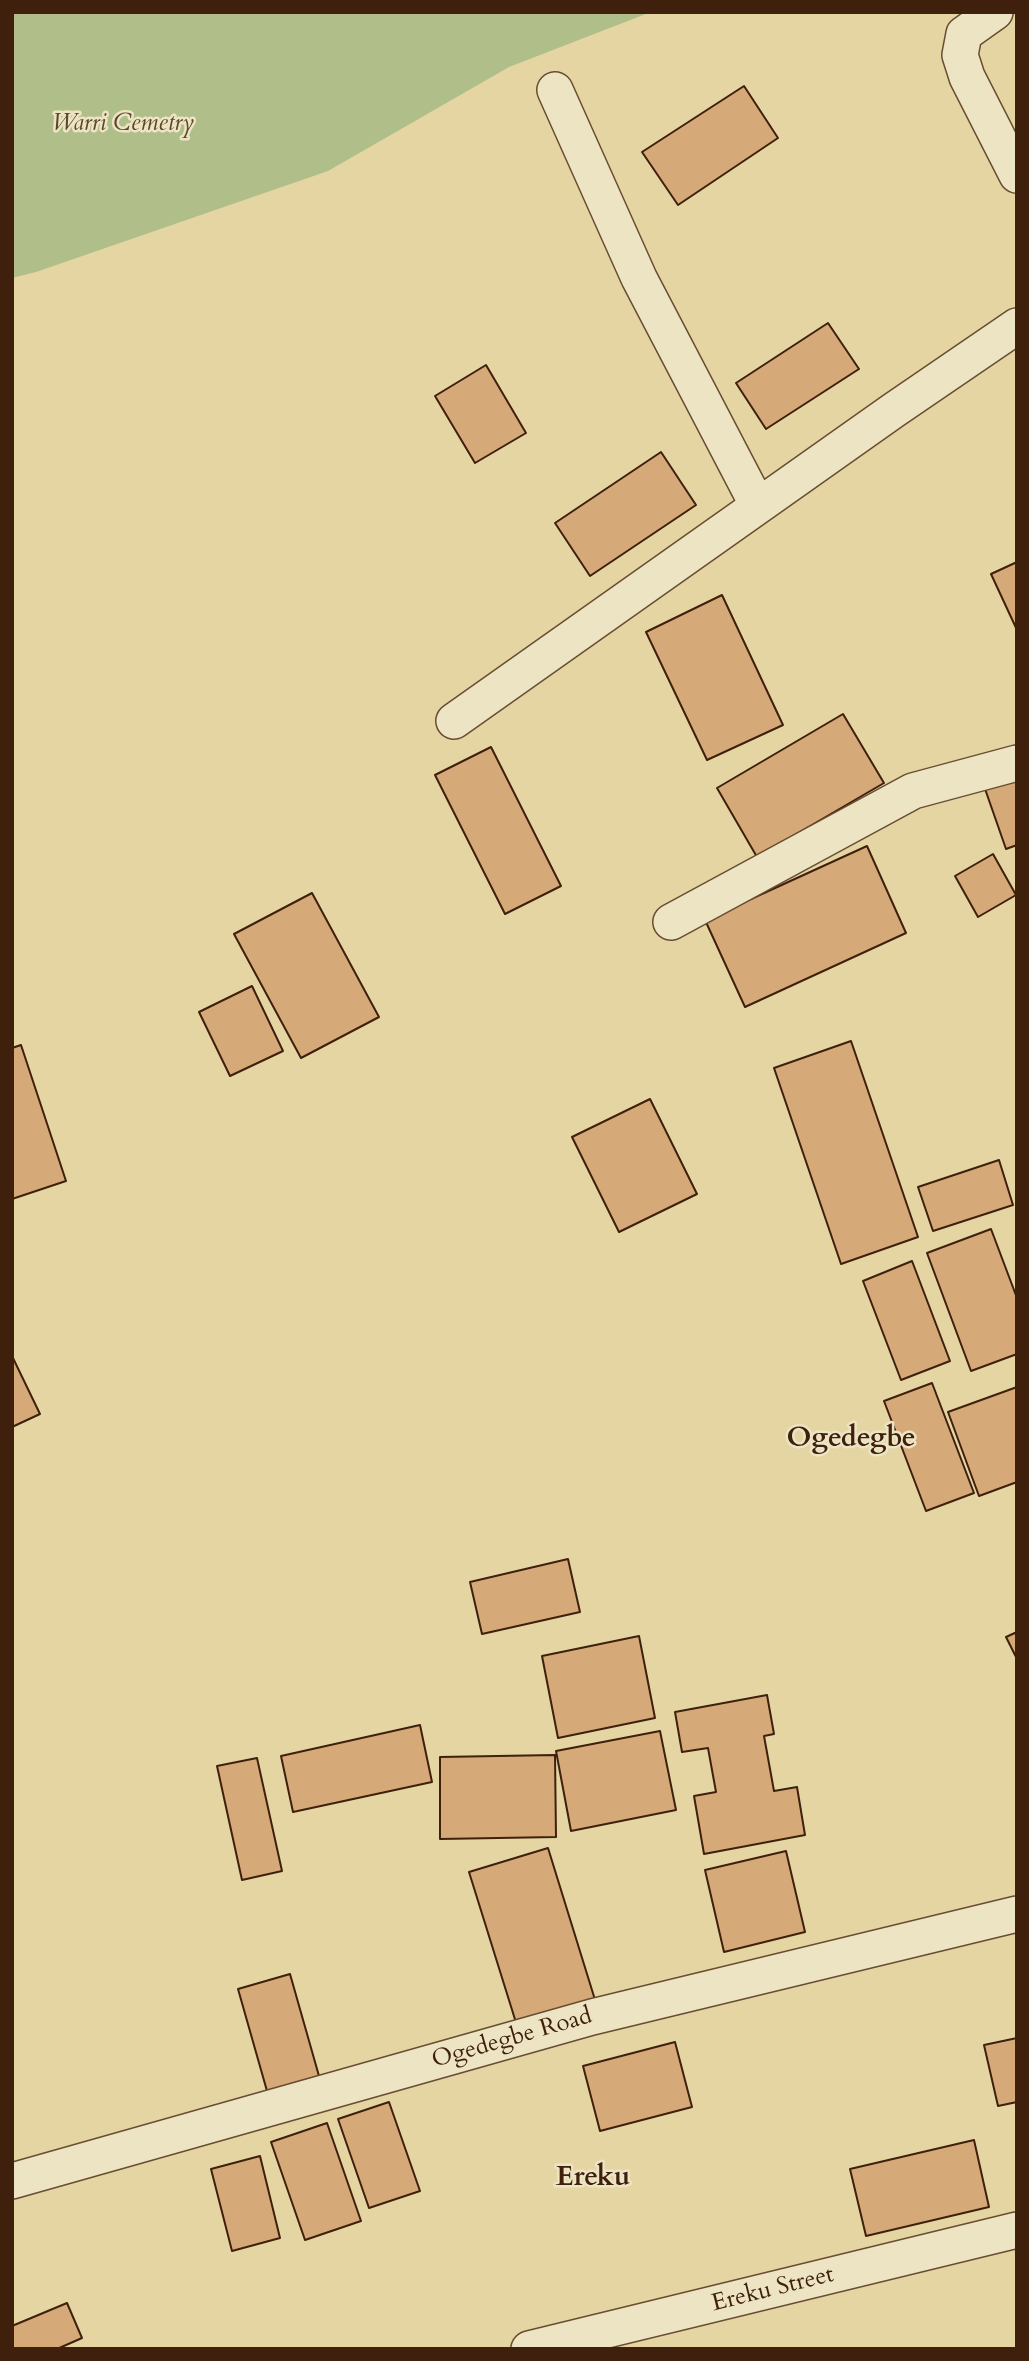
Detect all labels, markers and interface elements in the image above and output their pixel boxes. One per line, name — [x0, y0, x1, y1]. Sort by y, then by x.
park label: Warri Cemetry — [52, 110, 194, 138]
district label: Ogedegbe — [786, 1423, 916, 1457]
street label: Ogedegbe Road — [429, 2002, 595, 2076]
district label: Ereku — [556, 2162, 630, 2196]
street label: Ereku Street — [709, 2261, 837, 2319]

